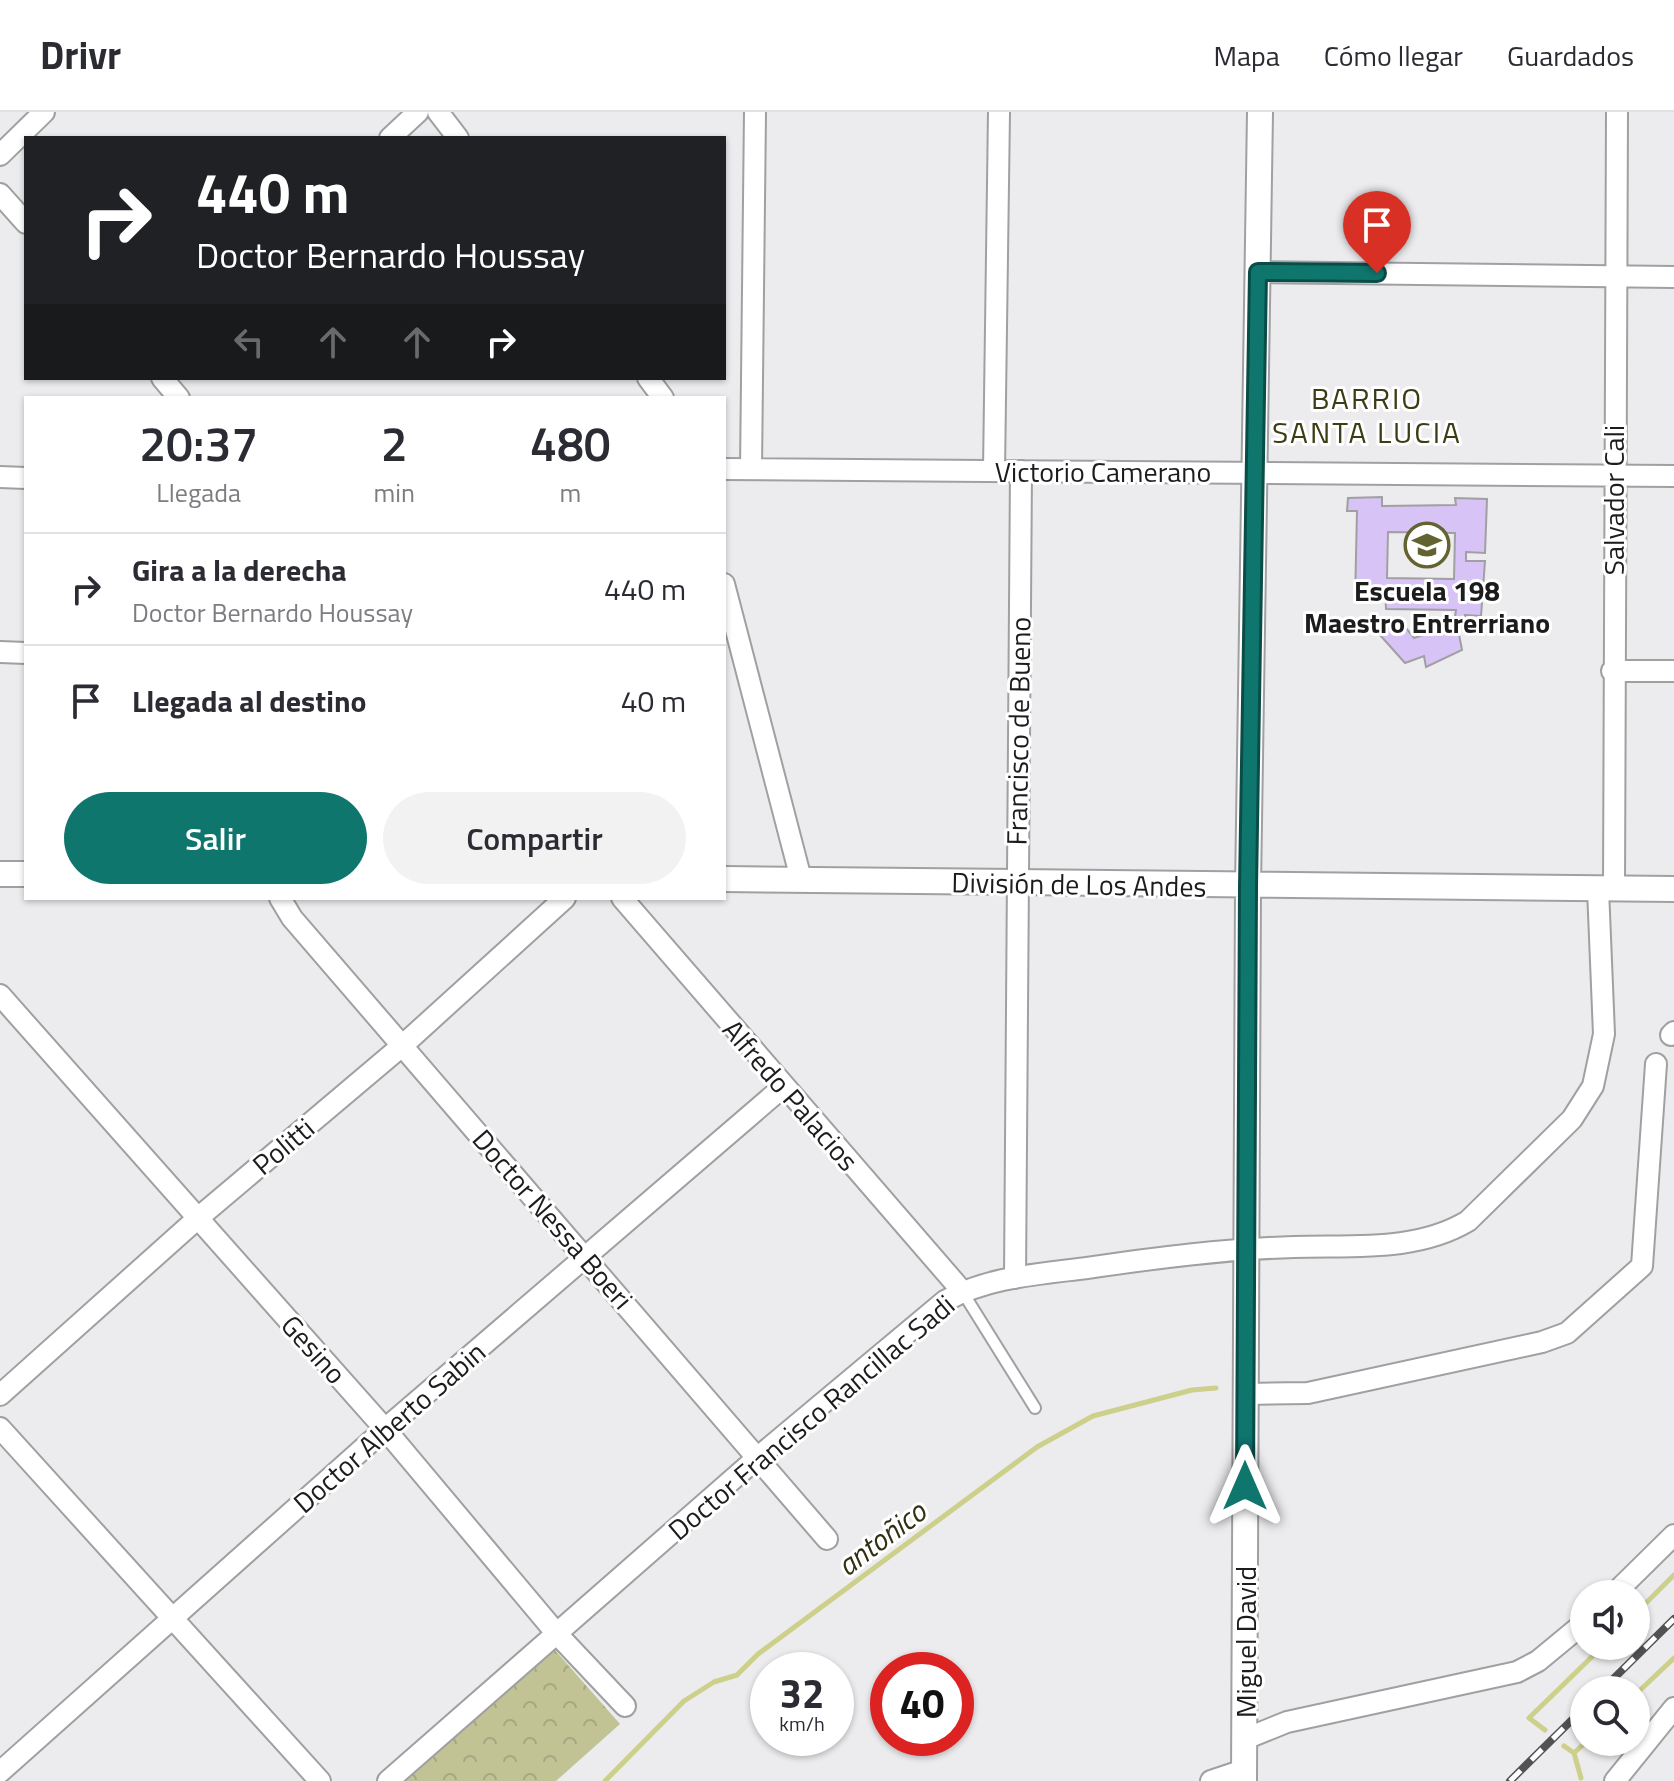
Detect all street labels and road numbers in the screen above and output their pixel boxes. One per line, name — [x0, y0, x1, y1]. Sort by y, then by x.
street label: Salvador Cali — [1592, 425, 1635, 575]
street label: Victorio Camerano — [995, 450, 1211, 493]
street label: Francisco de Bueno — [995, 616, 1041, 846]
street label: División de Los Andes — [951, 860, 1207, 908]
street label: Alfredo Palacios — [713, 1010, 869, 1180]
street label: Politti — [242, 1107, 324, 1185]
street label: Doctor Nessa Boeri — [462, 1119, 644, 1319]
street label: Doctor Francisco Rancillac Sadi — [658, 1284, 964, 1550]
street label: Gesino — [271, 1305, 357, 1393]
street label: Doctor Alberto Sabin — [283, 1331, 495, 1523]
street label: Miguel David — [1224, 1566, 1267, 1718]

